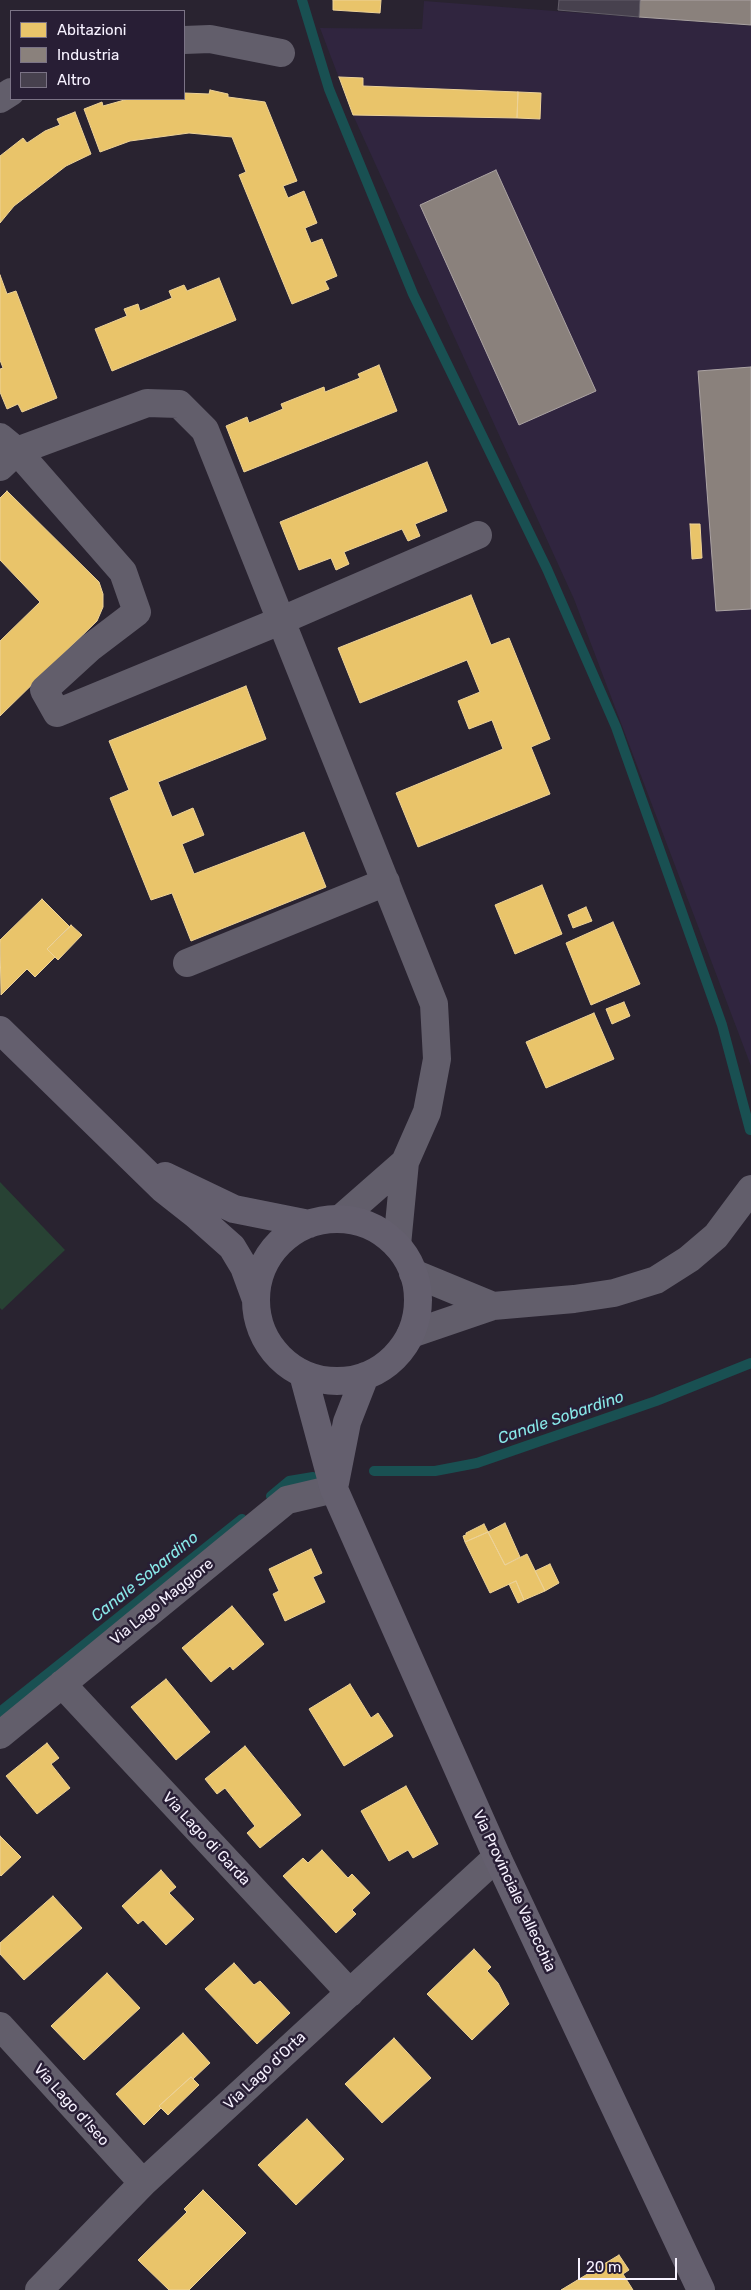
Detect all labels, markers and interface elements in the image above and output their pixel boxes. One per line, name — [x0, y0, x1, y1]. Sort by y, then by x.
legend — [10, 10, 185, 100]
text: Abitazioni — [57, 21, 126, 39]
text: Industria — [57, 46, 119, 64]
text: Altro — [57, 71, 91, 89]
water label: Canale Sobardino — [495, 1387, 627, 1449]
water label: Canale Sobardino — [88, 1528, 202, 1626]
street label: Via Lago Maggiore — [107, 1555, 217, 1649]
street label: Via Lago di Garda — [158, 1789, 254, 1889]
street label: Via Provinciale Vallecchia — [469, 1807, 559, 1975]
street label: Via Lago d'Orta — [220, 2028, 310, 2114]
street label: Via Lago d'Iseo — [29, 2060, 113, 2150]
scale bar — [581, 2248, 680, 2280]
text: 20 m — [586, 2258, 621, 2276]

